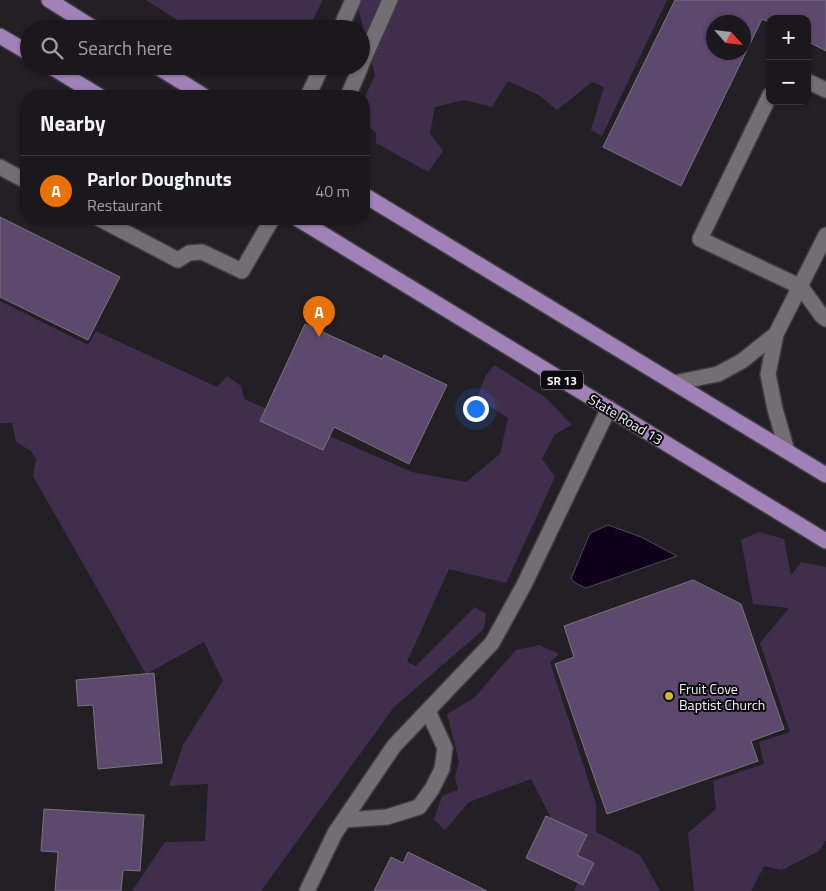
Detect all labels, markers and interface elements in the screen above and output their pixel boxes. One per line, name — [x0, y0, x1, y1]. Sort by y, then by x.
north arrow — [706, 15, 751, 60]
map controls — [766, 15, 811, 105]
button: + — [766, 15, 811, 60]
search box — [20, 20, 370, 75]
text: Search here — [78, 33, 172, 62]
icon: search — [38, 34, 66, 62]
button: − — [766, 60, 811, 105]
text: Nearby — [40, 107, 105, 139]
text: Parlor Doughnuts — [87, 164, 232, 193]
text: A — [51, 179, 61, 203]
text: 40 m — [315, 179, 350, 203]
text: Restaurant — [87, 193, 162, 217]
pin: A — [303, 296, 335, 337]
road number: SR 13 — [541, 370, 583, 390]
street label: State Road 13 — [585, 388, 667, 450]
your location — [463, 396, 489, 422]
place label: Fruit Cove Baptist Church — [679, 678, 765, 715]
marker: Fruit Cove Baptist Church — [663, 690, 675, 702]

